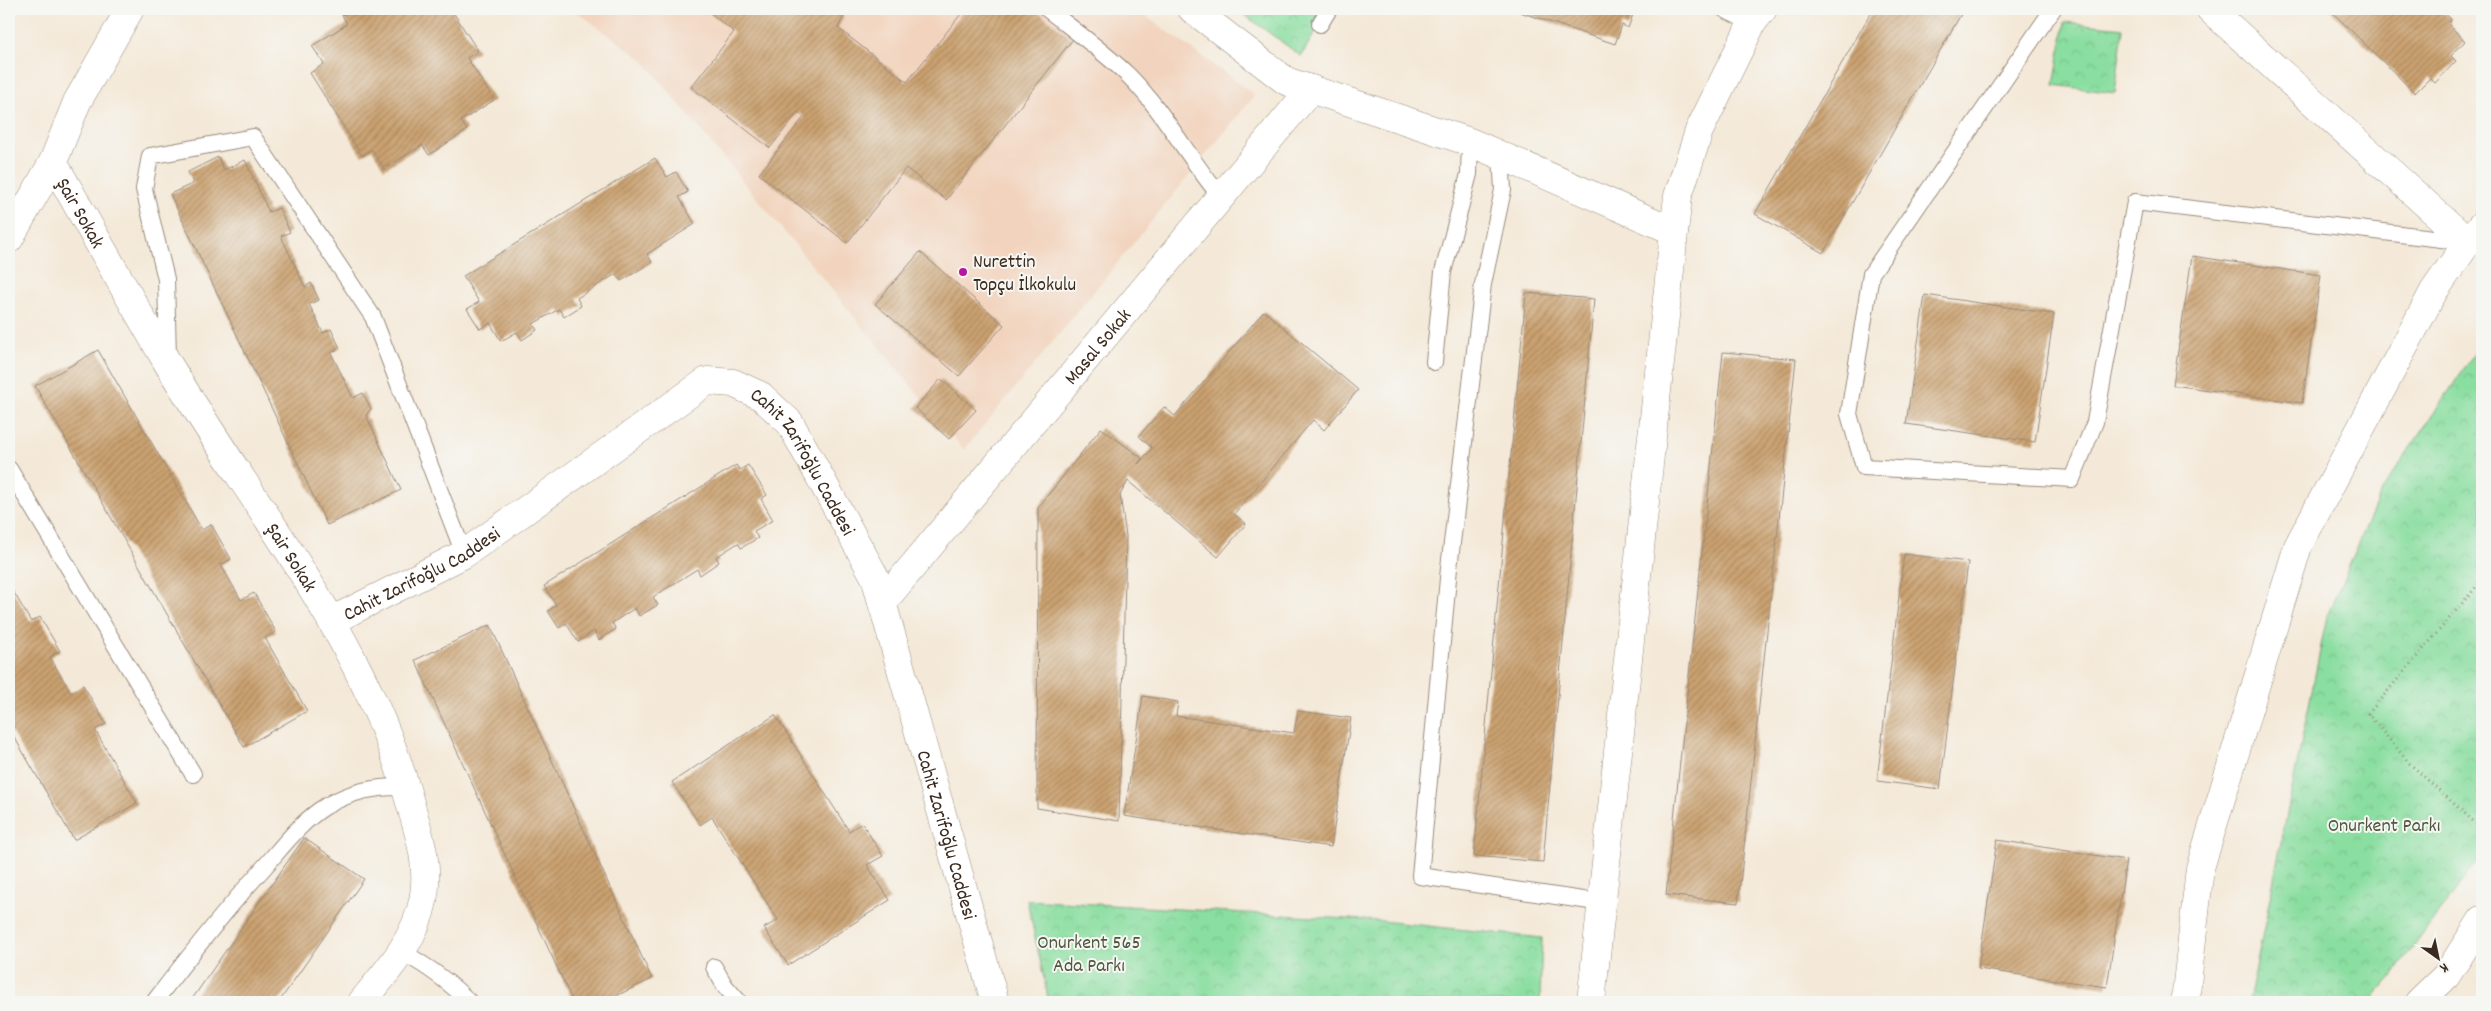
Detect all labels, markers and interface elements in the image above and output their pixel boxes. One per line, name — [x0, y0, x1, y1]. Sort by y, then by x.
street label: Şair Sokak — [48, 174, 110, 254]
place label: Nurettin Topçu İlkokulu — [973, 249, 1076, 300]
marker: Nurettin Topçu İlkokulu — [957, 266, 969, 278]
street label: Masal Sokak — [1059, 304, 1139, 392]
street label: Cahit Zarifoğlu Caddesi — [745, 382, 861, 542]
street label: Şair Sokak — [258, 518, 322, 598]
street label: Cahit Zarifoğlu Caddesi — [339, 521, 507, 630]
street label: Cahit Zarifoğlu Caddesi — [908, 747, 982, 924]
park label: Onurkent Parkı — [2328, 813, 2440, 841]
park label: Onurkent 565 Ada Parkı — [1037, 930, 1141, 981]
north arrow — [2414, 934, 2464, 984]
text: K — [2435, 957, 2452, 978]

